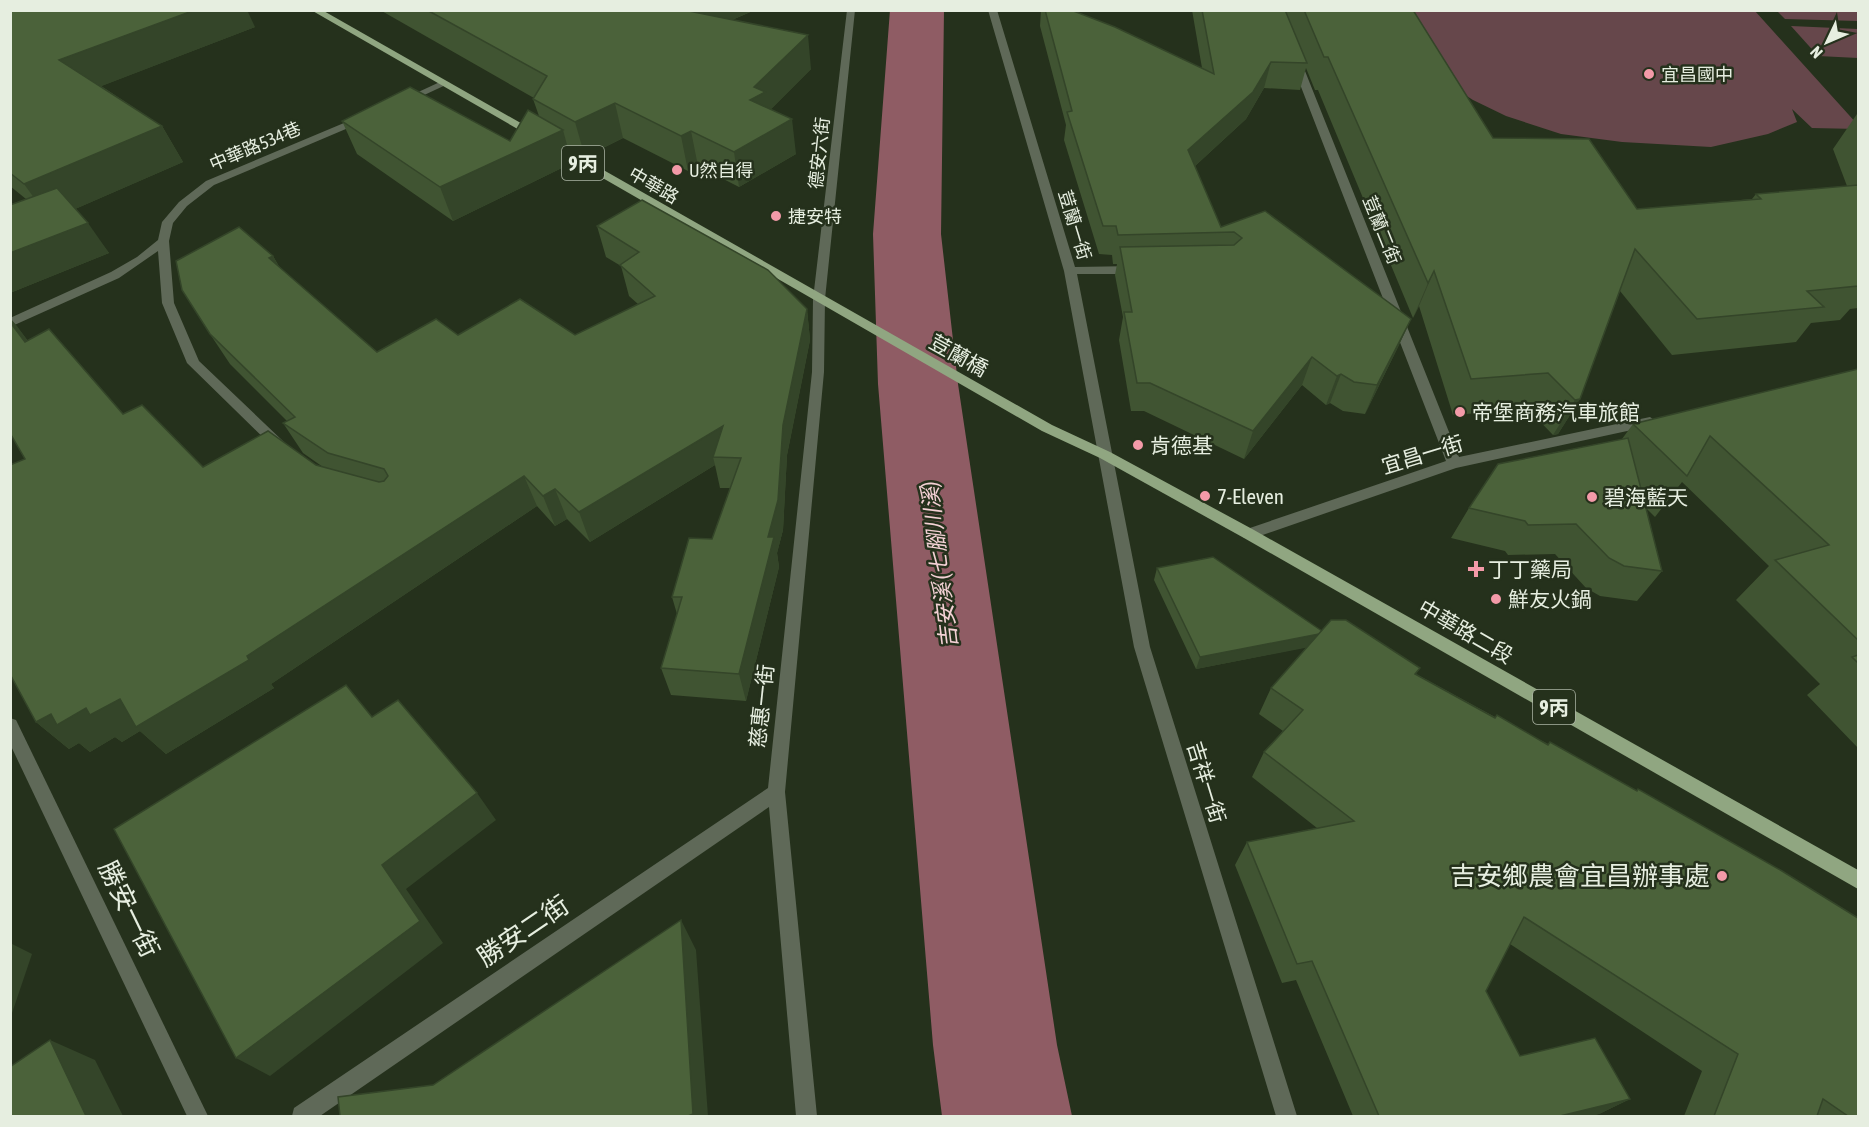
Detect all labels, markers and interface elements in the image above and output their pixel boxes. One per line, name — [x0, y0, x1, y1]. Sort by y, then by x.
north arrow — [1797, 12, 1857, 72]
text: N — [1806, 43, 1826, 62]
place label: 宜昌國中 — [1661, 64, 1733, 85]
marker: 宜昌國中 — [1642, 67, 1656, 81]
street label: 德安六街 — [805, 116, 833, 190]
street label: 中華路534巷 — [206, 117, 304, 175]
road number: 9丙 — [562, 146, 604, 180]
place label: U然自得 — [689, 160, 754, 181]
street label: 中華路 — [625, 162, 683, 208]
marker: U然自得 — [670, 163, 684, 177]
street label: 荳蘭一街 — [1054, 188, 1096, 262]
street label: 荳蘭二街 — [1359, 193, 1405, 267]
place label: 捷安特 — [788, 206, 842, 227]
marker: 捷安特 — [769, 209, 783, 223]
street label: 荳蘭橋 — [926, 329, 992, 381]
place label: 帝堡商務汽車旅館 — [1472, 400, 1640, 424]
marker: 帝堡商務汽車旅館 — [1453, 405, 1467, 419]
street label: 宜昌一街 — [1378, 430, 1466, 478]
place label: 肯德基 — [1150, 433, 1213, 457]
marker: 肯德基 — [1131, 438, 1145, 452]
water label: 吉安溪 (七腳川溪) — [916, 480, 962, 650]
place label: 7-Eleven — [1217, 484, 1284, 508]
place label: 碧海藍天 — [1604, 485, 1688, 509]
marker: 7-Eleven — [1198, 489, 1212, 503]
marker: 碧海藍天 — [1585, 490, 1599, 504]
place label: 丁丁藥局 — [1488, 557, 1572, 581]
marker: 丁丁藥局 — [1469, 562, 1483, 576]
place label: 鮮友火鍋 — [1508, 587, 1592, 611]
marker: 鮮友火鍋 — [1489, 592, 1503, 606]
street label: 中華路二段 — [1415, 594, 1517, 668]
street label: 慈惠一街 — [745, 663, 777, 749]
road number: 9丙 — [1533, 690, 1575, 724]
street label: 吉祥一街 — [1183, 738, 1231, 826]
street label: 勝安一街 — [93, 856, 165, 962]
place label: 吉安鄉農會宜昌辦事處 — [1450, 861, 1710, 891]
marker: 吉安鄉農會宜昌辦事處 — [1715, 869, 1729, 883]
street label: 勝安二街 — [471, 889, 575, 973]

